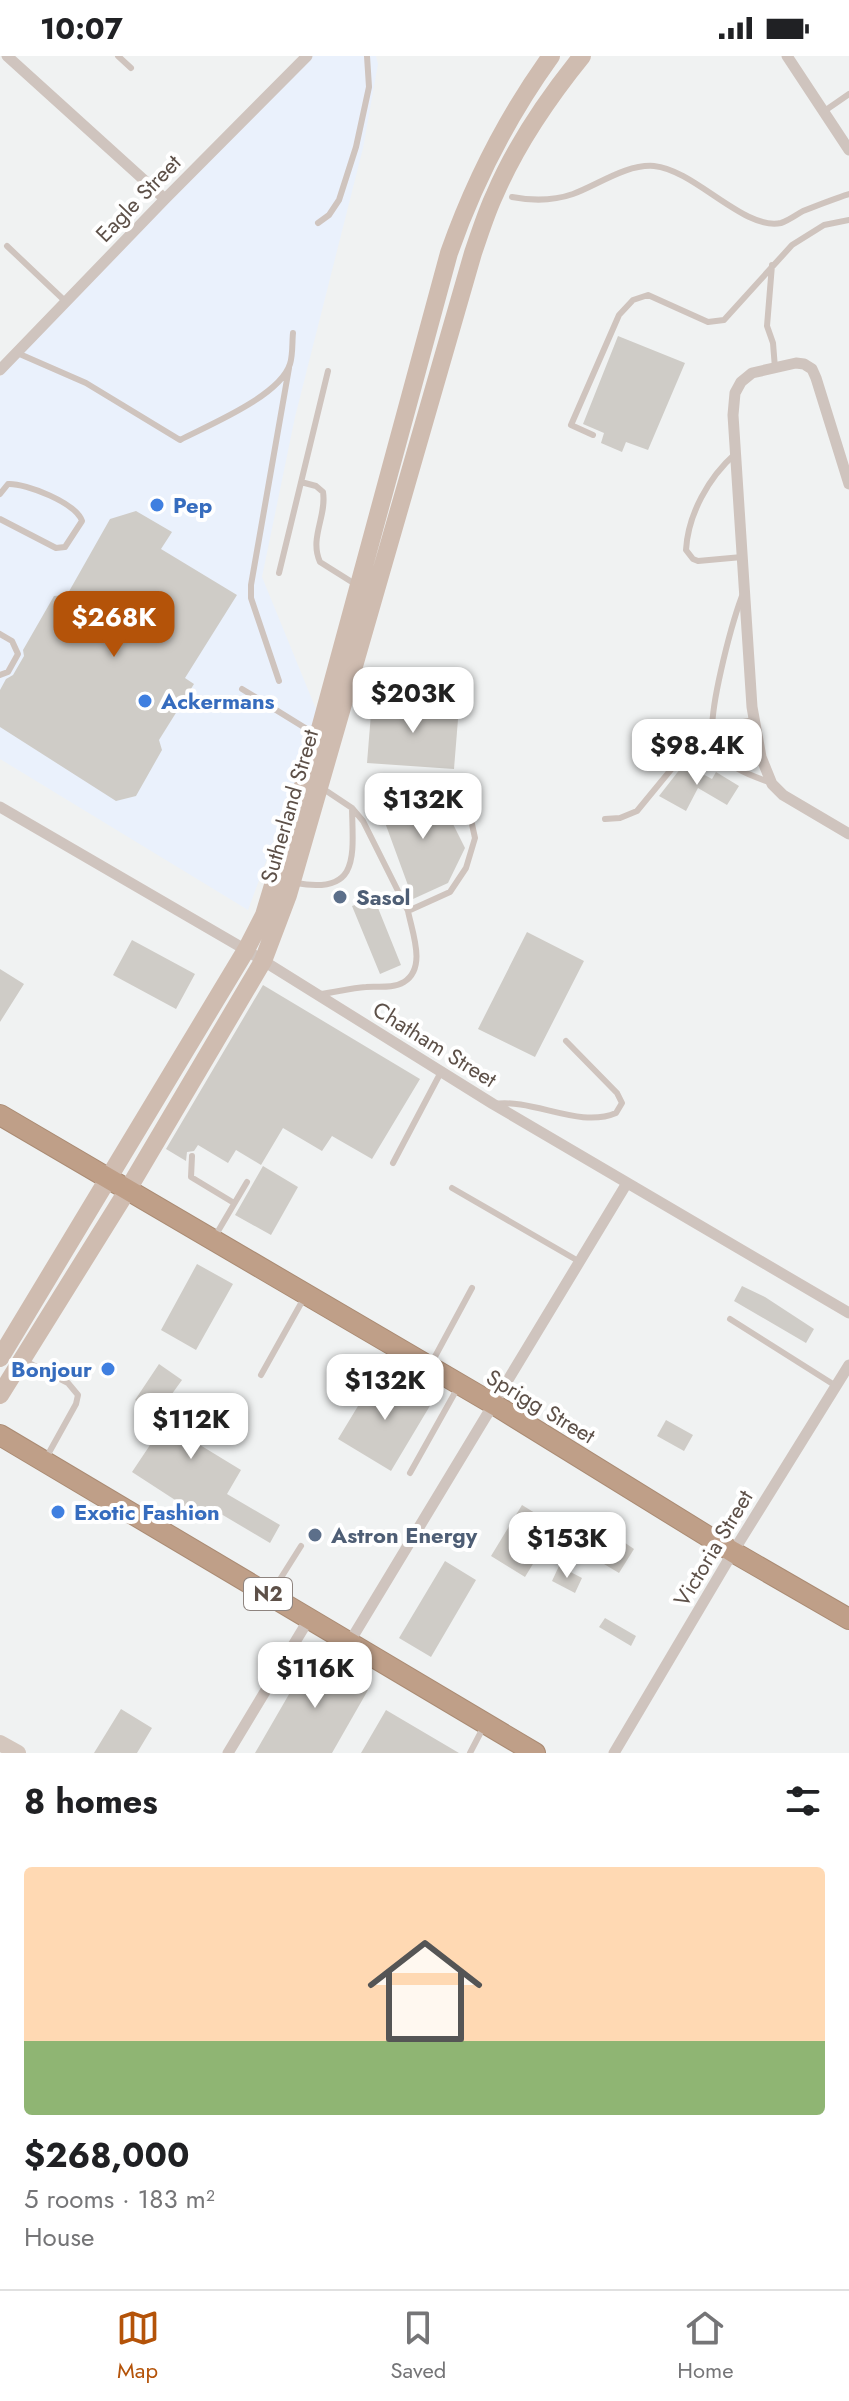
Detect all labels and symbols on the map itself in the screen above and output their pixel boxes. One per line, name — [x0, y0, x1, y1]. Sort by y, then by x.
street label: Eagle Street — [88, 147, 188, 249]
place label: Pep — [173, 489, 212, 521]
marker: Pep — [148, 496, 166, 514]
pin: $268K — [58, 591, 170, 659]
pin: $203K — [357, 667, 469, 735]
place label: Ackermans — [160, 685, 275, 717]
marker: Ackermans — [136, 692, 154, 710]
pin: $98.4K — [632, 719, 762, 787]
street label: Sutherland Street — [252, 725, 326, 886]
pin: $132K — [367, 773, 479, 841]
place label: Sasol — [356, 881, 411, 913]
marker: Sasol — [331, 888, 349, 906]
street label: Chatham Street — [367, 993, 504, 1095]
place label: Bonjour — [11, 1353, 92, 1385]
pin: $132K — [329, 1354, 441, 1422]
marker: Bonjour — [99, 1360, 117, 1378]
street label: Sprigg Street — [480, 1361, 602, 1452]
pin: $112K — [135, 1393, 247, 1461]
street label: Victoria Street — [666, 1483, 761, 1612]
place label: Exotic Fashion — [74, 1496, 220, 1528]
marker: Exotic Fashion — [49, 1503, 67, 1521]
pin: $153K — [511, 1512, 623, 1580]
place label: Astron Energy — [330, 1519, 478, 1551]
marker: Astron Energy — [306, 1526, 324, 1544]
road number: N2 — [244, 1578, 292, 1610]
pin: $116K — [259, 1642, 371, 1710]

